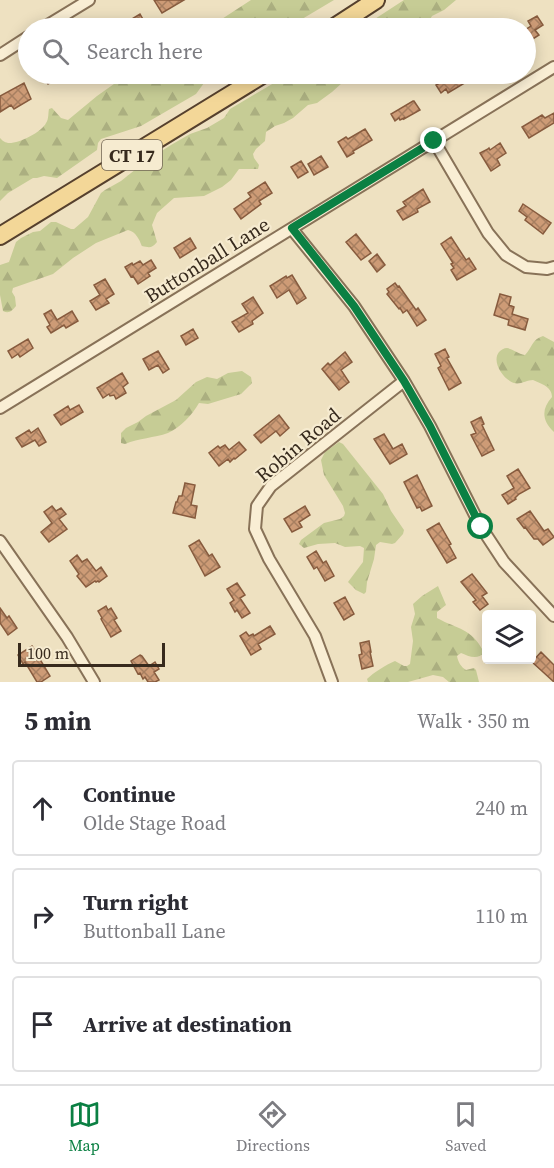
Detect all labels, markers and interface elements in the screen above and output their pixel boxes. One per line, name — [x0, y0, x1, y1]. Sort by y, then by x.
search box — [18, 18, 536, 84]
icon: search — [39, 35, 72, 68]
text: Search here — [87, 36, 203, 66]
route end — [420, 127, 446, 153]
road number: CT 17 — [102, 140, 162, 170]
street label: Buttonball Lane — [139, 210, 275, 310]
street label: Robin Road — [249, 401, 347, 489]
route start — [467, 513, 493, 539]
map controls — [482, 610, 536, 664]
button: layers — [482, 610, 536, 664]
scale bar — [18, 640, 165, 668]
text: 100 m — [27, 642, 69, 664]
text: 5 min — [24, 703, 91, 739]
text: Walk · 350 m — [417, 707, 530, 735]
text: Continue — [83, 779, 176, 809]
icon: ahead — [26, 792, 59, 825]
text: 240 m — [475, 794, 528, 822]
text: Olde Stage Road — [83, 809, 226, 837]
text: Turn right — [83, 887, 188, 917]
icon: right — [26, 900, 59, 933]
text: 110 m — [475, 902, 528, 930]
text: Buttonball Lane — [83, 917, 226, 945]
icon: arrive — [26, 1008, 59, 1041]
text: Arrive at destination — [83, 1009, 292, 1039]
tab: Map — [68, 1098, 101, 1156]
tab: Directions — [236, 1098, 310, 1156]
tab: Saved — [445, 1098, 486, 1156]

